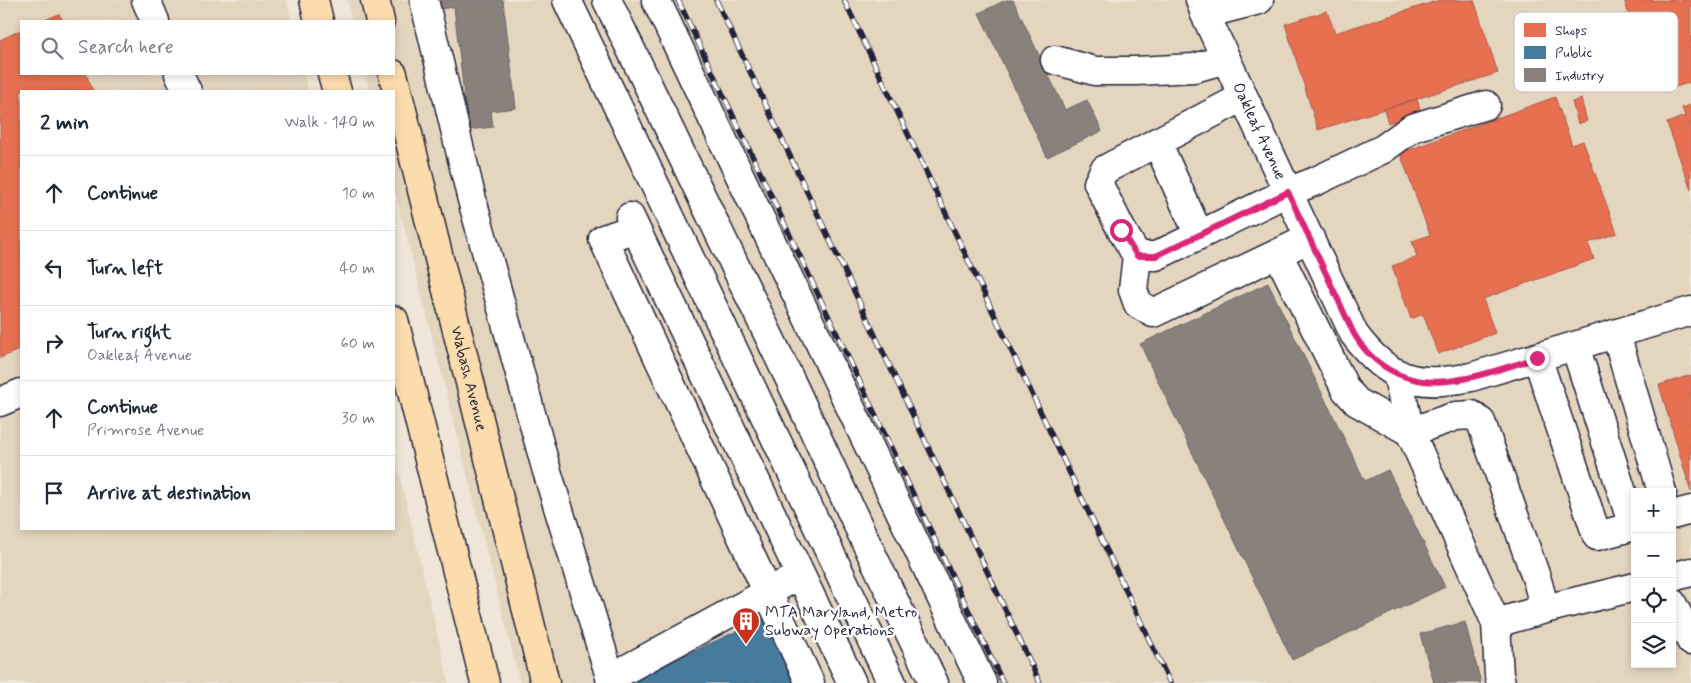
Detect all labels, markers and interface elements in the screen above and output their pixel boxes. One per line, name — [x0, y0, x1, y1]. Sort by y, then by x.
legend — [1514, 12, 1678, 92]
search box — [20, 20, 395, 75]
text: Shops — [1555, 22, 1587, 40]
icon: search — [38, 34, 66, 62]
text: Search here — [78, 35, 174, 60]
text: Public — [1555, 44, 1592, 62]
text: Industry — [1555, 67, 1604, 85]
street label: Oakleaf Avenue — [1228, 79, 1291, 183]
text: 2 min — [40, 109, 89, 137]
text: Walk · 140 m — [285, 112, 375, 133]
icon: ahead — [40, 179, 68, 207]
text: Continue — [87, 181, 158, 206]
text: 10 m — [342, 183, 375, 204]
route start — [1110, 219, 1133, 242]
icon: left — [40, 254, 68, 282]
text: Turn left — [87, 256, 163, 281]
text: 40 m — [339, 258, 375, 279]
text: Turn right — [87, 320, 171, 345]
street label: Wabash Avenue — [446, 324, 492, 434]
icon: right — [40, 329, 68, 357]
text: 60 m — [341, 333, 375, 354]
text: Oakleaf Avenue — [87, 345, 192, 366]
route end — [1526, 347, 1549, 370]
text: Continue — [87, 395, 158, 420]
icon: ahead — [40, 404, 68, 432]
text: 30 m — [342, 408, 375, 429]
text: Primrose Avenue — [87, 420, 204, 441]
icon: arrive — [40, 479, 68, 507]
text: Arrive at destination — [87, 481, 251, 506]
map controls — [1631, 488, 1676, 668]
button: + — [1631, 488, 1676, 533]
button: − — [1631, 533, 1676, 578]
button: locate — [1631, 578, 1676, 623]
place label: MTA Maryland, Metro Subway Operations — [765, 602, 918, 641]
building icon: MTA Maryland, Metro Subway Operations — [731, 606, 761, 645]
button: layers — [1631, 623, 1676, 668]

